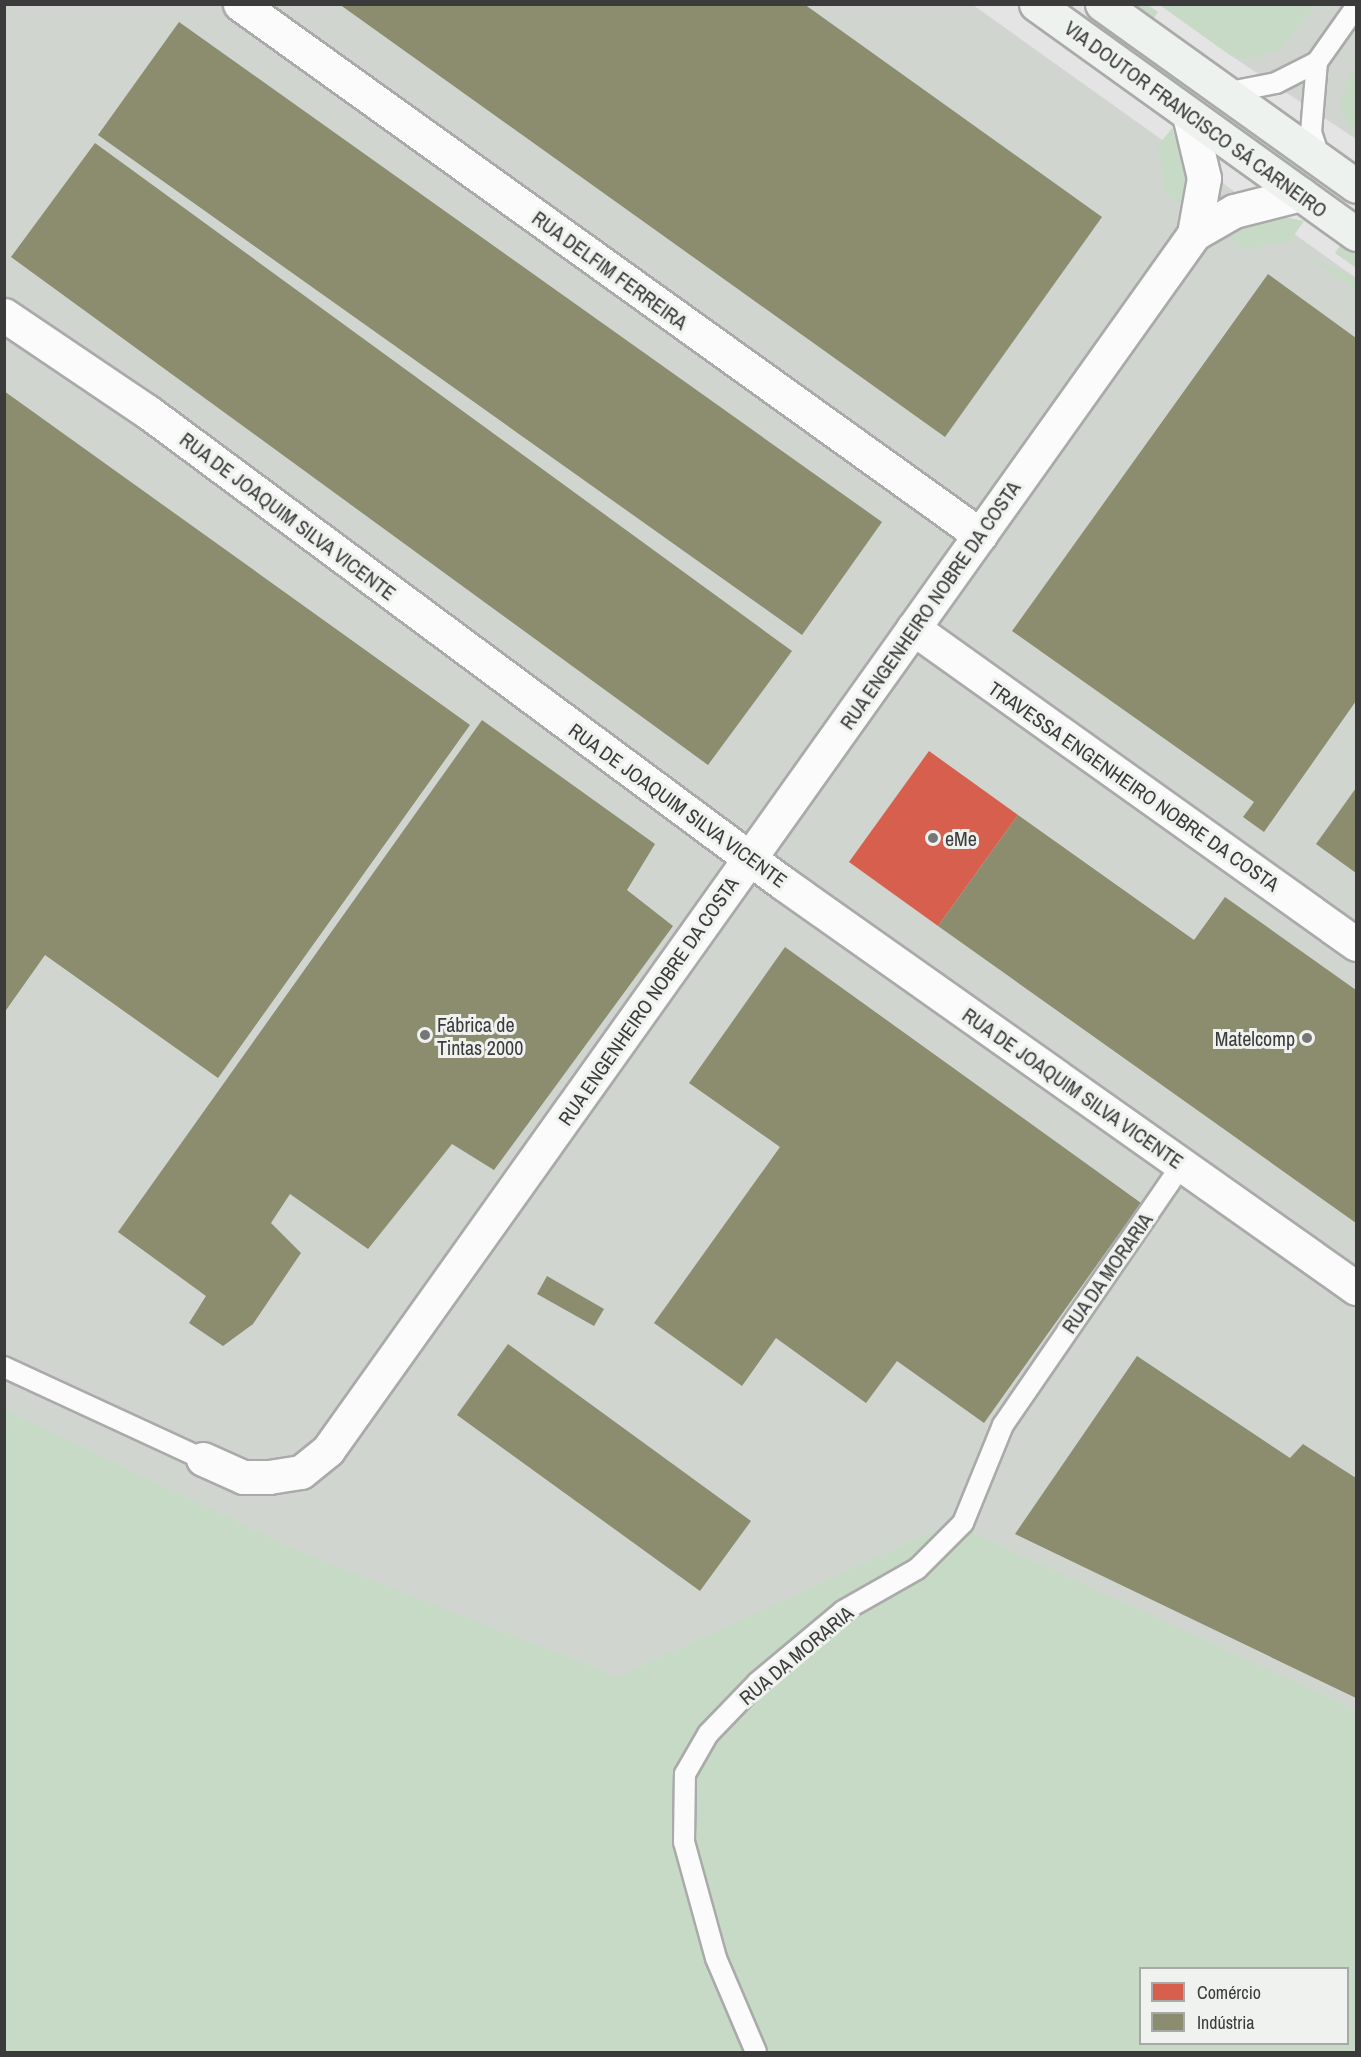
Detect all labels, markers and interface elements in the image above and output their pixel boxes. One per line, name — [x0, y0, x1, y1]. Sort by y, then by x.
street label: VIA DOUTOR FRANCISCO SÁ CARNEIRO — [1059, 15, 1333, 223]
street label: RUA DELFIM FERREIRA — [527, 205, 693, 335]
street label: RUA DE JOAQUIM SILVA VICENTE — [175, 427, 401, 605]
street label: RUA ENGENHEIRO NOBRE DA COSTA — [834, 475, 1026, 735]
street label: TRAVESSA ENGENHEIRO NOBRE DA COSTA — [983, 675, 1285, 897]
street label: RUA DE JOAQUIM SILVA VICENTE — [564, 717, 792, 893]
place label: eMe — [945, 826, 977, 850]
marker: eMe — [926, 831, 940, 845]
street label: RUA ENGENHEIRO NOBRE DA COSTA — [552, 871, 744, 1131]
street label: RUA DE JOAQUIM SILVA VICENTE — [957, 1002, 1189, 1174]
place label: Fábrica de Tintas 2000 — [437, 1012, 523, 1059]
place label: Matelcomp — [1215, 1026, 1295, 1050]
marker: Fábrica de Tintas 2000 — [418, 1028, 432, 1042]
marker: Matelcomp — [1300, 1031, 1314, 1045]
street label: RUA DA MORARIA — [1056, 1208, 1158, 1338]
street label: RUA DA MORARIA — [733, 1600, 859, 1710]
legend — [1139, 1967, 1349, 2045]
text: Comércio — [1197, 1980, 1261, 2005]
text: Indústria — [1197, 2010, 1254, 2035]

